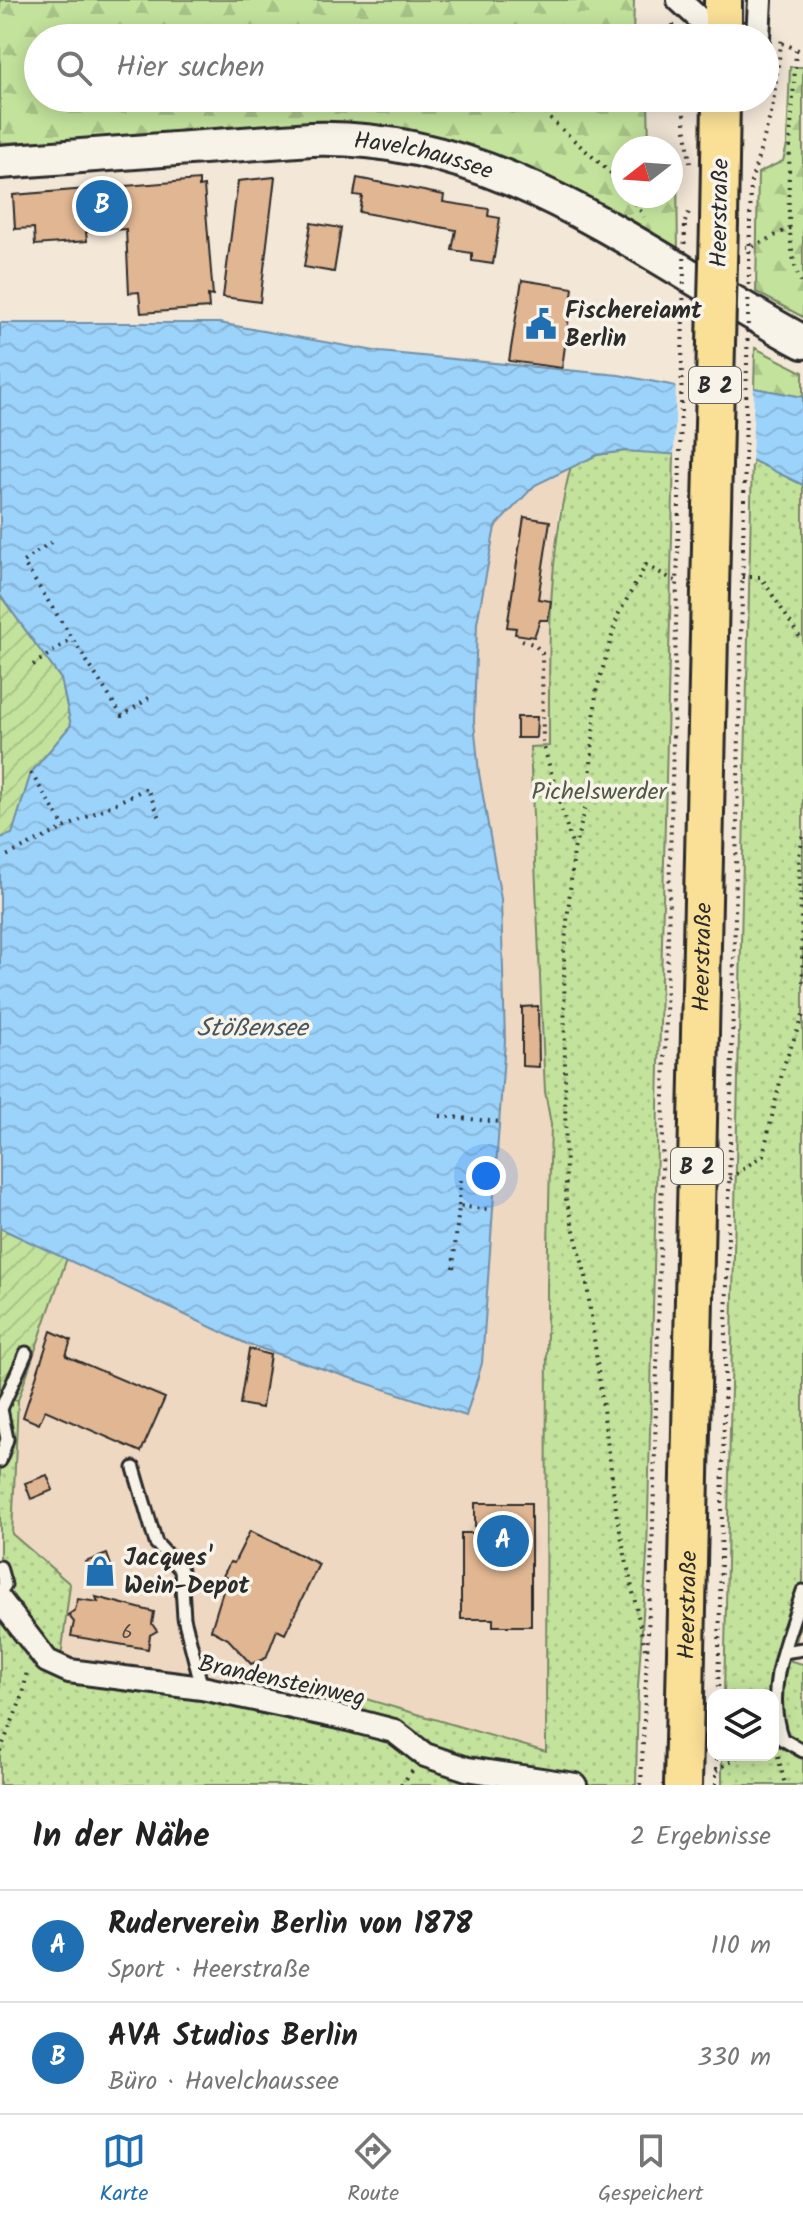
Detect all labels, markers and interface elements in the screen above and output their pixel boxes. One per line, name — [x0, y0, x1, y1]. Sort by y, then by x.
search box — [24, 24, 779, 112]
text: Hier suchen — [116, 44, 265, 92]
icon: search — [52, 46, 96, 90]
street label: Havelchaussee — [352, 122, 499, 191]
north arrow — [611, 136, 683, 208]
street label: Heerstraße — [700, 158, 741, 268]
pin: B — [76, 176, 128, 236]
place label: Fischereiamt Berlin — [565, 292, 703, 359]
public building icon: Fischereiamt Berlin — [524, 307, 558, 341]
road number: B 2 — [689, 367, 741, 403]
park label: Pichelswerder — [532, 773, 668, 812]
street label: Heerstraße — [682, 902, 724, 1012]
water label: Stößensee — [197, 1008, 310, 1050]
road number: B 2 — [671, 1148, 723, 1184]
your location — [466, 1156, 506, 1196]
pin: A — [477, 1511, 529, 1571]
place label: Jacques' Wein-Depot — [124, 1539, 250, 1606]
street label: Heerstraße — [668, 1550, 709, 1660]
shop icon: Jacques' Wein-Depot — [83, 1554, 117, 1588]
house number: 6 — [121, 1617, 133, 1649]
street label: Brandensteinweg — [194, 1645, 369, 1718]
map controls — [707, 1689, 779, 1761]
button: layers — [707, 1689, 779, 1761]
text: In der Nähe — [32, 1810, 210, 1864]
text: 2 Ergebnisse — [630, 1816, 771, 1858]
text: Ruderverein Berlin von 1878 — [108, 1901, 472, 1949]
text: A — [50, 1925, 66, 1967]
text: 110 m — [711, 1925, 771, 1967]
text: Sport · Heerstraße — [108, 1949, 310, 1991]
text: AVA Studios Berlin — [108, 2013, 358, 2061]
text: B — [50, 2037, 66, 2079]
text: 330 m — [697, 2037, 771, 2079]
text: Büro · Havelchaussee — [108, 2061, 339, 2103]
tab: Karte — [99, 2129, 148, 2212]
tab: Route — [347, 2129, 399, 2212]
tab: Gespeichert — [598, 2129, 704, 2212]

